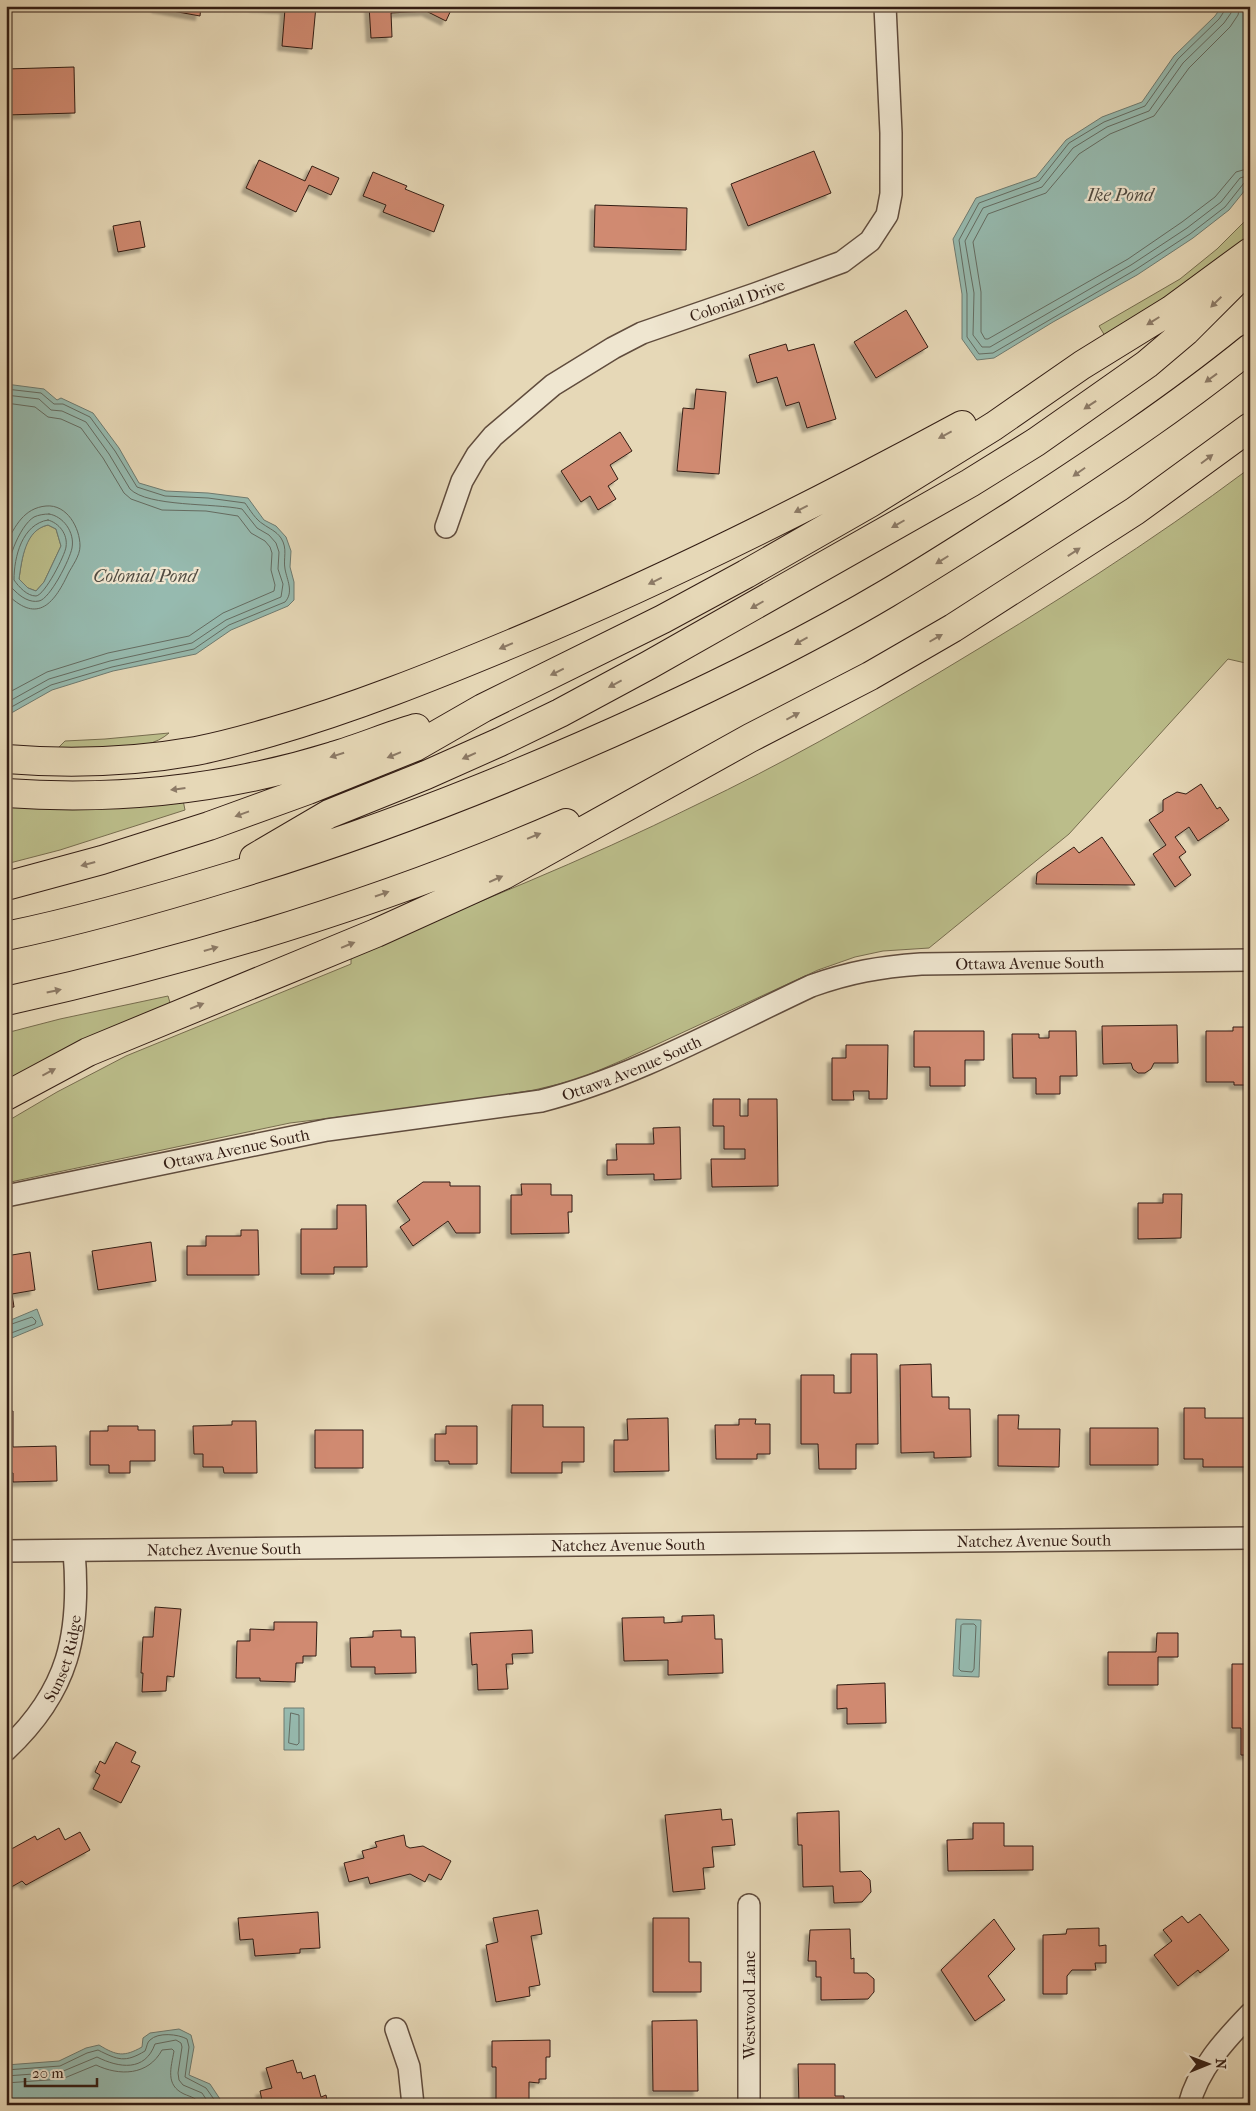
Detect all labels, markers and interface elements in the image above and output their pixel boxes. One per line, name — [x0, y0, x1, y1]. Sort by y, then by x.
water label: Ike Pond — [1086, 185, 1156, 206]
street label: Colonial Drive — [687, 274, 787, 325]
one-way arrow — [1210, 296, 1222, 308]
one-way arrow — [1147, 316, 1160, 326]
one-way arrow — [1205, 372, 1218, 383]
one-way arrow — [1083, 400, 1097, 410]
one-way arrow — [938, 430, 952, 439]
one-way arrow — [1200, 454, 1214, 464]
one-way arrow — [1072, 467, 1085, 477]
one-way arrow — [794, 505, 808, 513]
one-way arrow — [891, 520, 904, 529]
one-way arrow — [1067, 548, 1080, 557]
one-way arrow — [935, 555, 948, 564]
water label: Colonial Pond — [93, 566, 200, 587]
one-way arrow — [648, 577, 662, 585]
one-way arrow — [750, 600, 763, 609]
one-way arrow — [929, 633, 942, 642]
one-way arrow — [794, 637, 808, 645]
one-way arrow — [498, 642, 513, 650]
one-way arrow — [550, 668, 564, 676]
one-way arrow — [607, 680, 622, 688]
one-way arrow — [786, 712, 800, 720]
one-way arrow — [329, 751, 344, 759]
one-way arrow — [386, 751, 401, 759]
one-way arrow — [462, 752, 476, 760]
one-way arrow — [170, 785, 186, 793]
one-way arrow — [234, 810, 249, 818]
one-way arrow — [527, 832, 541, 840]
one-way arrow — [80, 860, 95, 868]
one-way arrow — [489, 874, 503, 882]
one-way arrow — [375, 890, 390, 898]
one-way arrow — [341, 941, 356, 949]
one-way arrow — [203, 944, 218, 952]
street label: Ottawa Avenue South — [955, 952, 1104, 973]
one-way arrow — [46, 986, 62, 994]
one-way arrow — [190, 1002, 205, 1010]
street label: Ottawa Avenue South — [559, 1031, 704, 1104]
one-way arrow — [42, 1068, 56, 1077]
street label: Ottawa Avenue South — [161, 1124, 311, 1173]
street label: Natchez Avenue South — [957, 1530, 1111, 1551]
street label: Natchez Avenue South — [551, 1534, 705, 1555]
street label: Natchez Avenue South — [147, 1538, 301, 1559]
street label: Sunset Ridge — [39, 1614, 84, 1706]
street label: Westwood Lane — [740, 1951, 759, 2060]
north arrow — [1184, 2038, 1234, 2088]
scale bar — [25, 2056, 98, 2088]
text: N — [1212, 2058, 1229, 2070]
text: 20 m — [32, 2064, 64, 2082]

